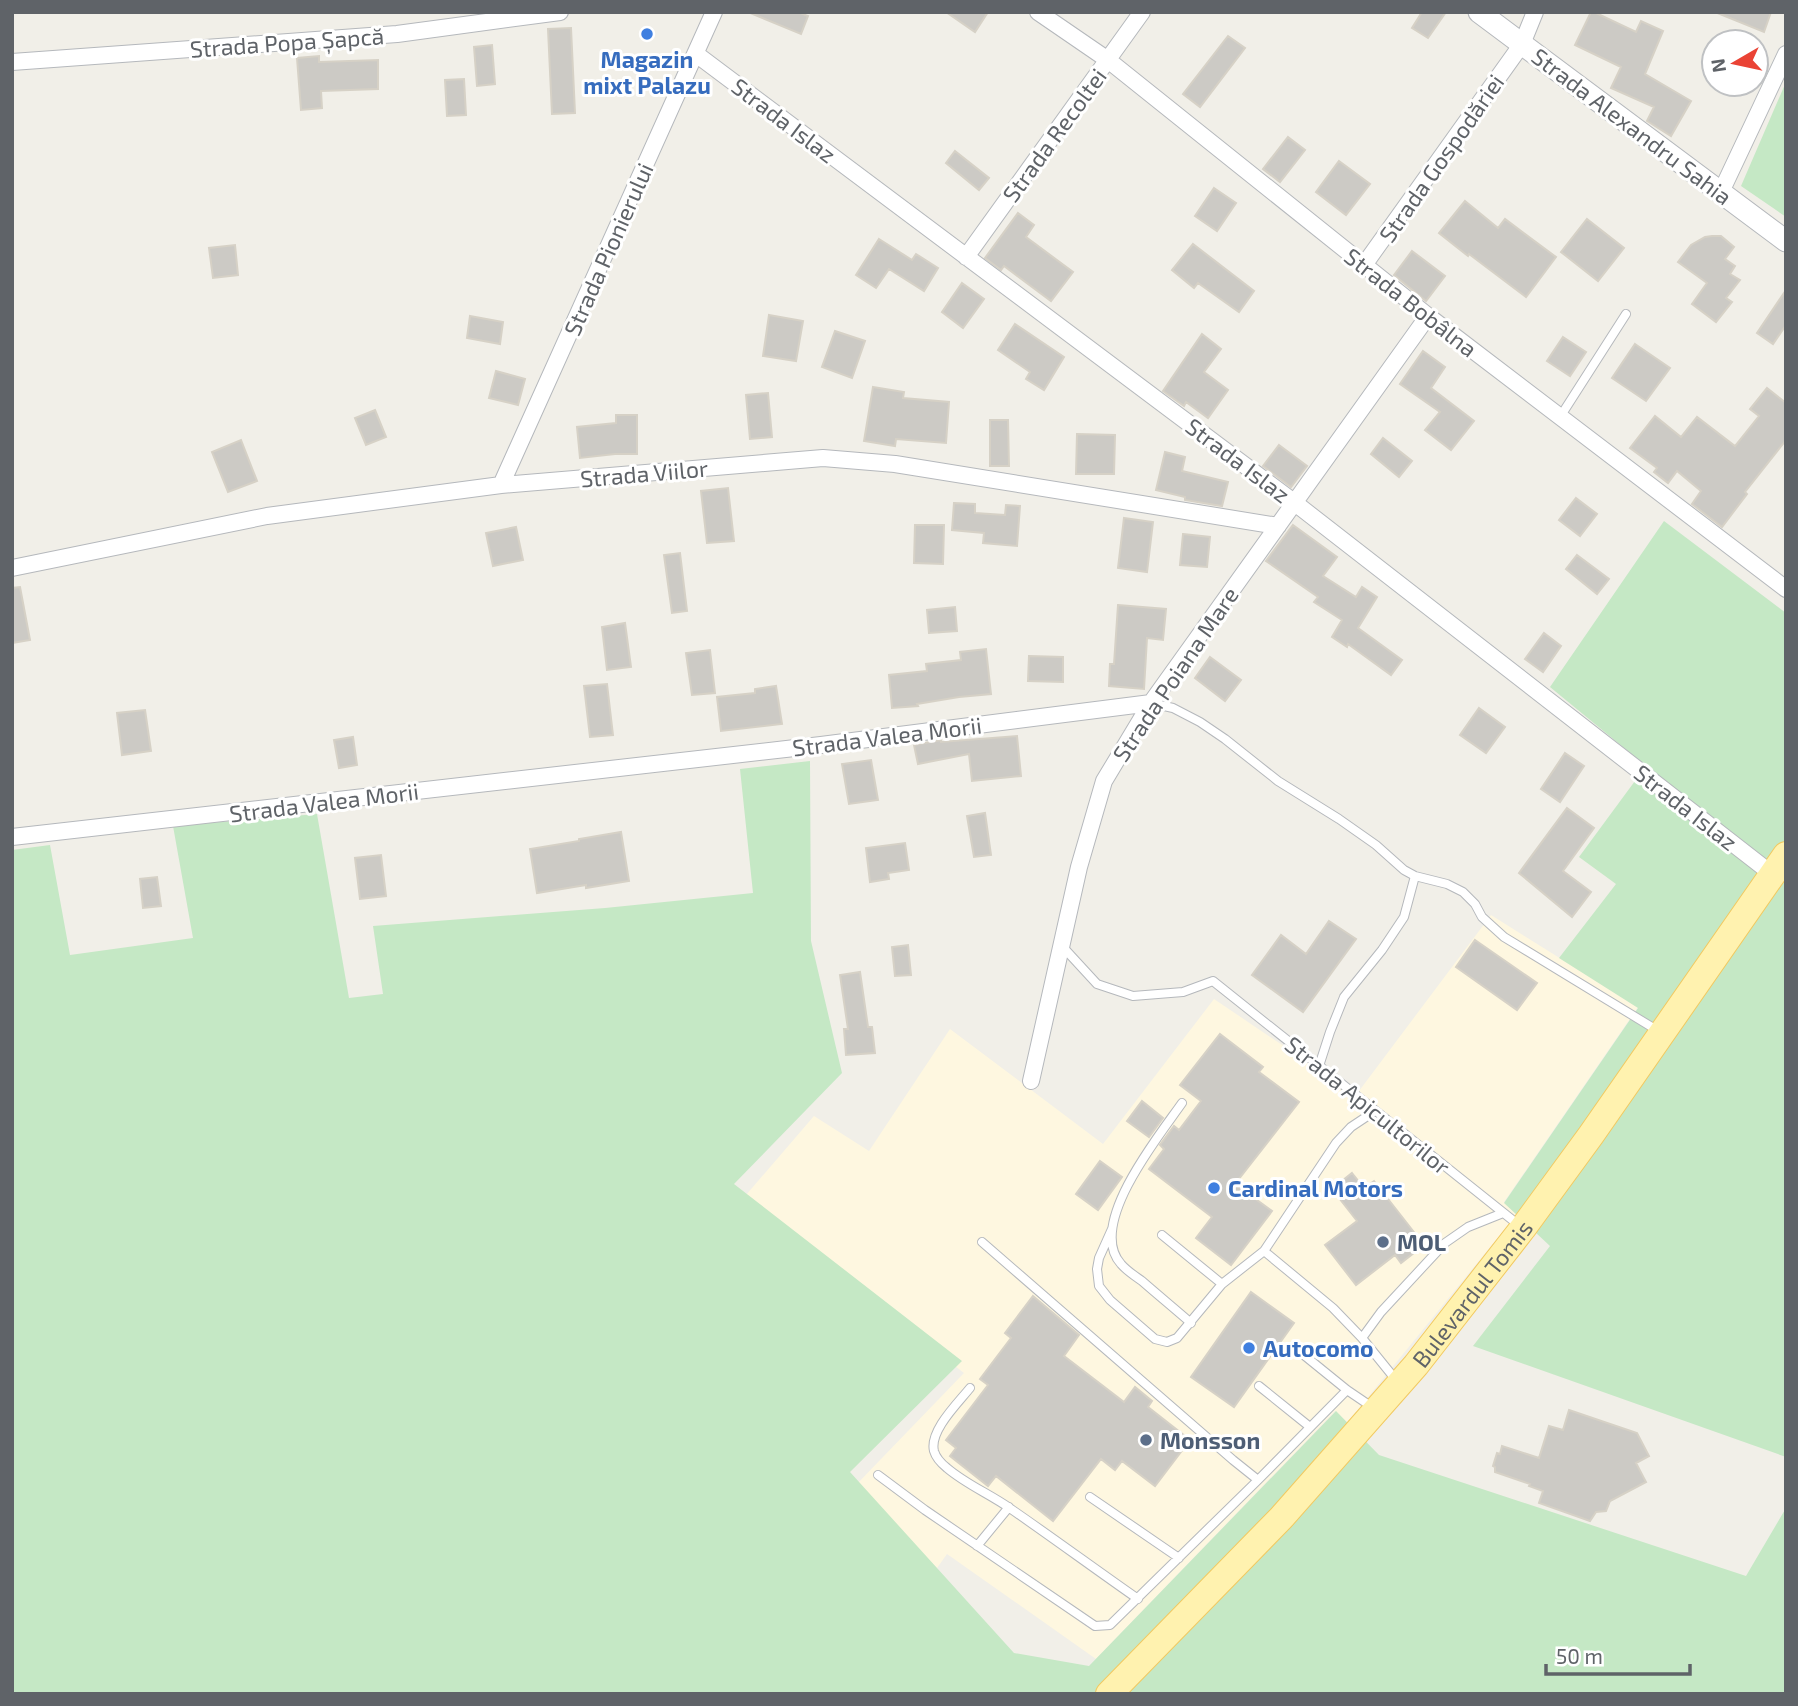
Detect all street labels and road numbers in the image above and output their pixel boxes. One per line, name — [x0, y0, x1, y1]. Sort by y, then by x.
street label: Strada Popa Șapcă — [189, 21, 385, 65]
street label: Strada Alexandru Sahia — [1526, 42, 1738, 210]
street label: Strada Recoltei — [996, 63, 1112, 207]
street label: Strada Gospodăriei — [1373, 69, 1509, 247]
street label: Strada Islaz — [726, 72, 842, 168]
street label: Strada Pionierului — [557, 158, 659, 340]
street label: Strada Bobâlna — [1339, 242, 1483, 362]
street label: Strada Islaz — [1180, 412, 1296, 508]
street label: Strada Viilor — [579, 453, 709, 493]
street label: Strada Poiana Mare — [1106, 581, 1244, 767]
street label: Strada Valea Morii — [791, 710, 983, 762]
street label: Strada Islaz — [1629, 758, 1743, 856]
street label: Strada Valea Morii — [228, 776, 420, 828]
street label: Strada Apicultorilor — [1280, 1030, 1456, 1180]
street label: Bulevardul Tomis — [1406, 1215, 1538, 1372]

